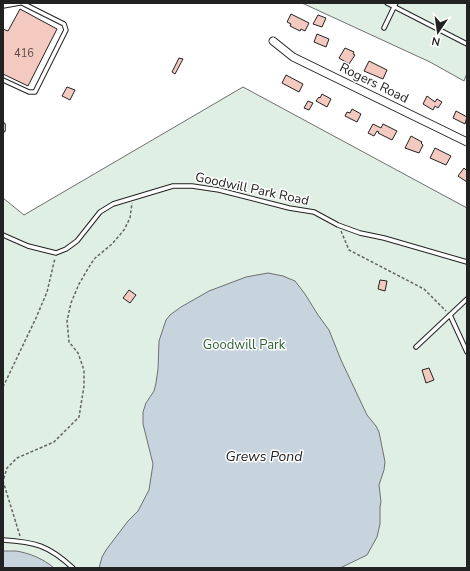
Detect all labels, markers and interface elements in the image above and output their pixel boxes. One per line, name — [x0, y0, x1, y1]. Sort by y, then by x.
north arrow — [418, 12, 458, 52]
text: N — [430, 33, 442, 49]
house number: 416 — [14, 46, 34, 61]
street label: Rogers Road — [336, 59, 412, 107]
street label: Goodwill Park Road — [193, 168, 311, 210]
park label: Goodwill Park — [203, 336, 286, 354]
water label: Grews Pond — [226, 447, 303, 466]

